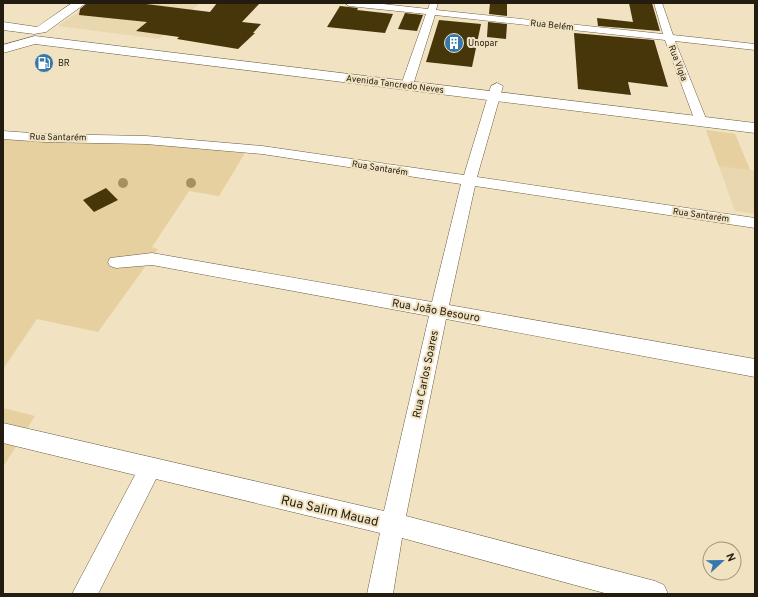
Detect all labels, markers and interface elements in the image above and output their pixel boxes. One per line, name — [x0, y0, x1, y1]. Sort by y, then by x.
street label: Rua Belém — [530, 18, 574, 33]
building icon: Unopar — [443, 32, 465, 54]
place label: Unopar — [468, 38, 498, 49]
street label: Rua Vigia — [666, 44, 690, 83]
fuel station icon: BR — [33, 52, 55, 74]
place label: BR — [58, 58, 70, 69]
street label: Avenida Tancredo Neves — [345, 73, 444, 96]
street label: Rua Santarém — [29, 132, 87, 143]
street label: Rua Santarém — [351, 159, 409, 178]
street label: Rua Santarém — [672, 206, 730, 225]
street label: Rua João Besouro — [391, 296, 481, 326]
street label: Rua Carlos Soares — [410, 329, 442, 419]
street label: Rua Salim Mauad — [279, 493, 380, 531]
north arrow — [702, 541, 742, 581]
text: N — [722, 551, 738, 564]

